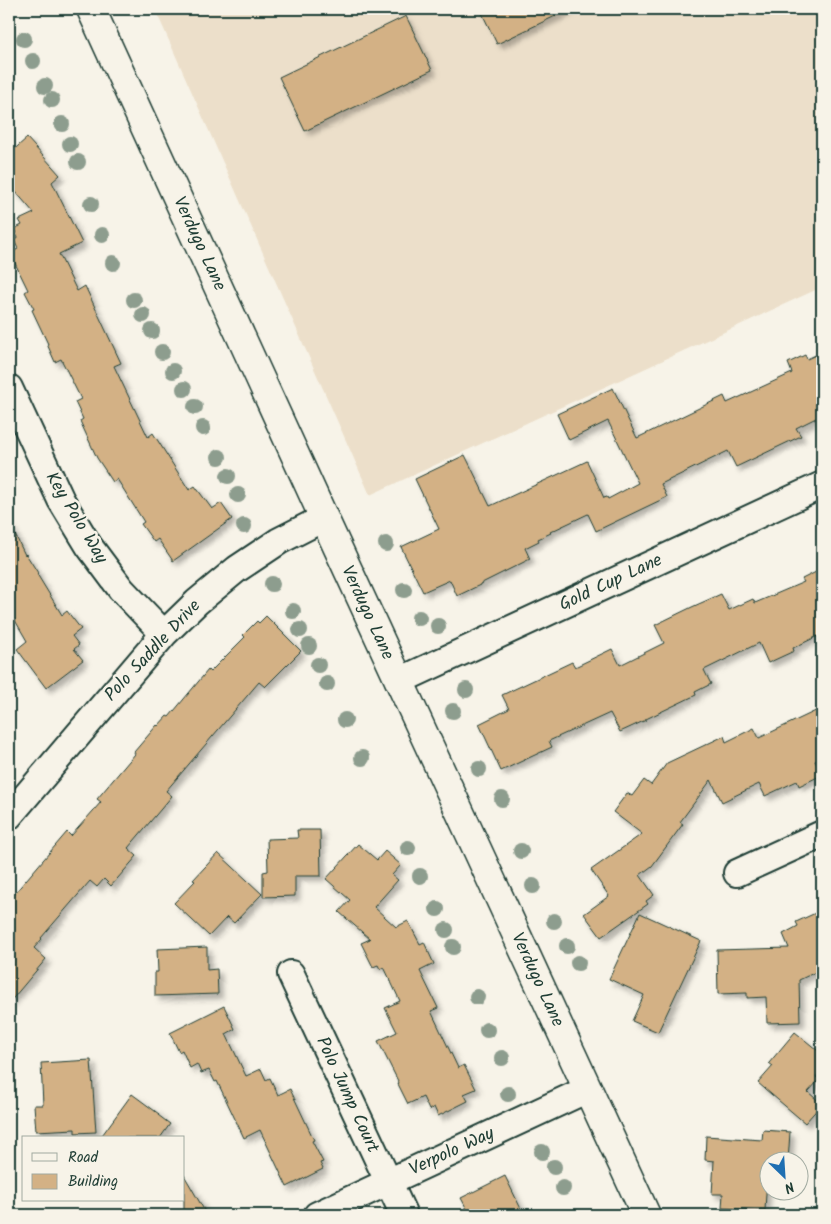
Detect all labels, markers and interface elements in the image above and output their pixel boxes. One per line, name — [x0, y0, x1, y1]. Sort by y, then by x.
street label: Verdugo Lane — [164, 192, 234, 296]
street label: Key Polo Way — [37, 466, 115, 570]
street label: Gold Cup Lane — [555, 546, 667, 620]
street label: Verdugo Lane — [332, 561, 402, 665]
street label: Polo Saddle Drive — [98, 593, 208, 709]
street label: Verdugo Lane — [502, 928, 572, 1032]
street label: Polo Jump Court — [307, 1032, 387, 1159]
street label: Verpolo Way — [405, 1119, 500, 1184]
legend — [22, 1136, 185, 1202]
text: Road — [68, 1146, 99, 1170]
north arrow — [758, 1152, 808, 1202]
text: Building — [68, 1170, 118, 1194]
text: N — [780, 1175, 798, 1199]

